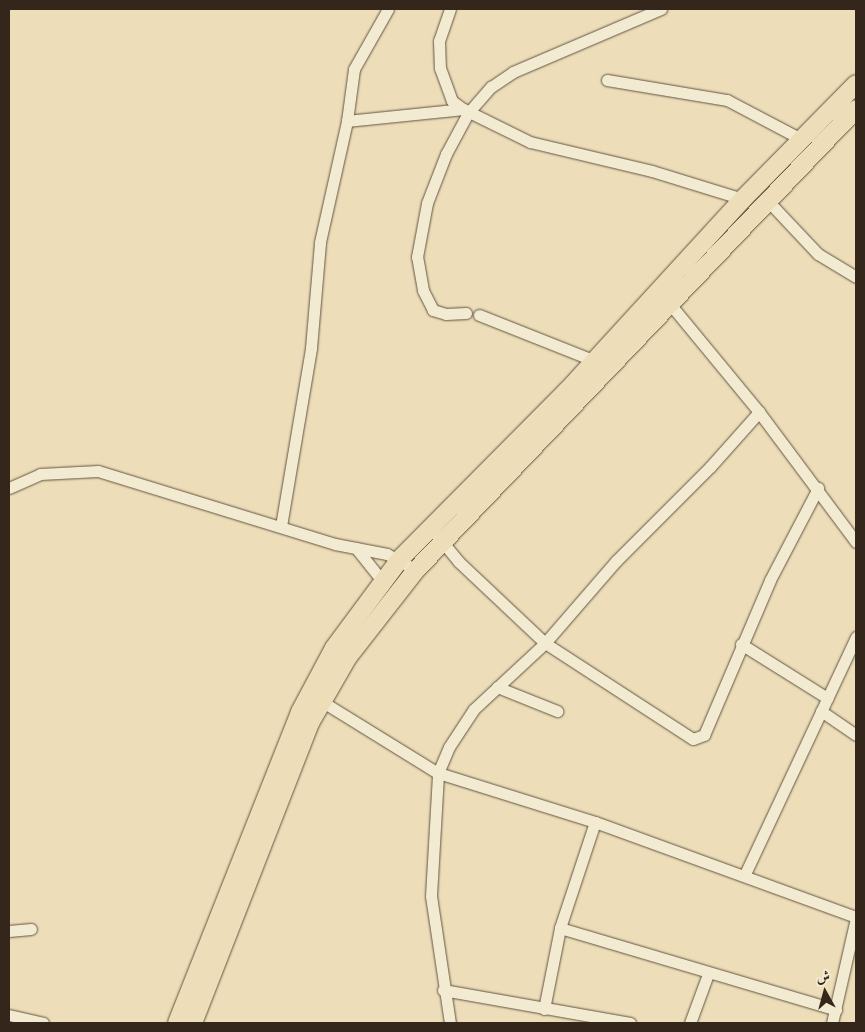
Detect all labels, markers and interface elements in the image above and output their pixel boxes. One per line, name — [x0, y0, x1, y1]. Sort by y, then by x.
north arrow — [800, 967, 850, 1017]
text: ش — [815, 967, 831, 986]

